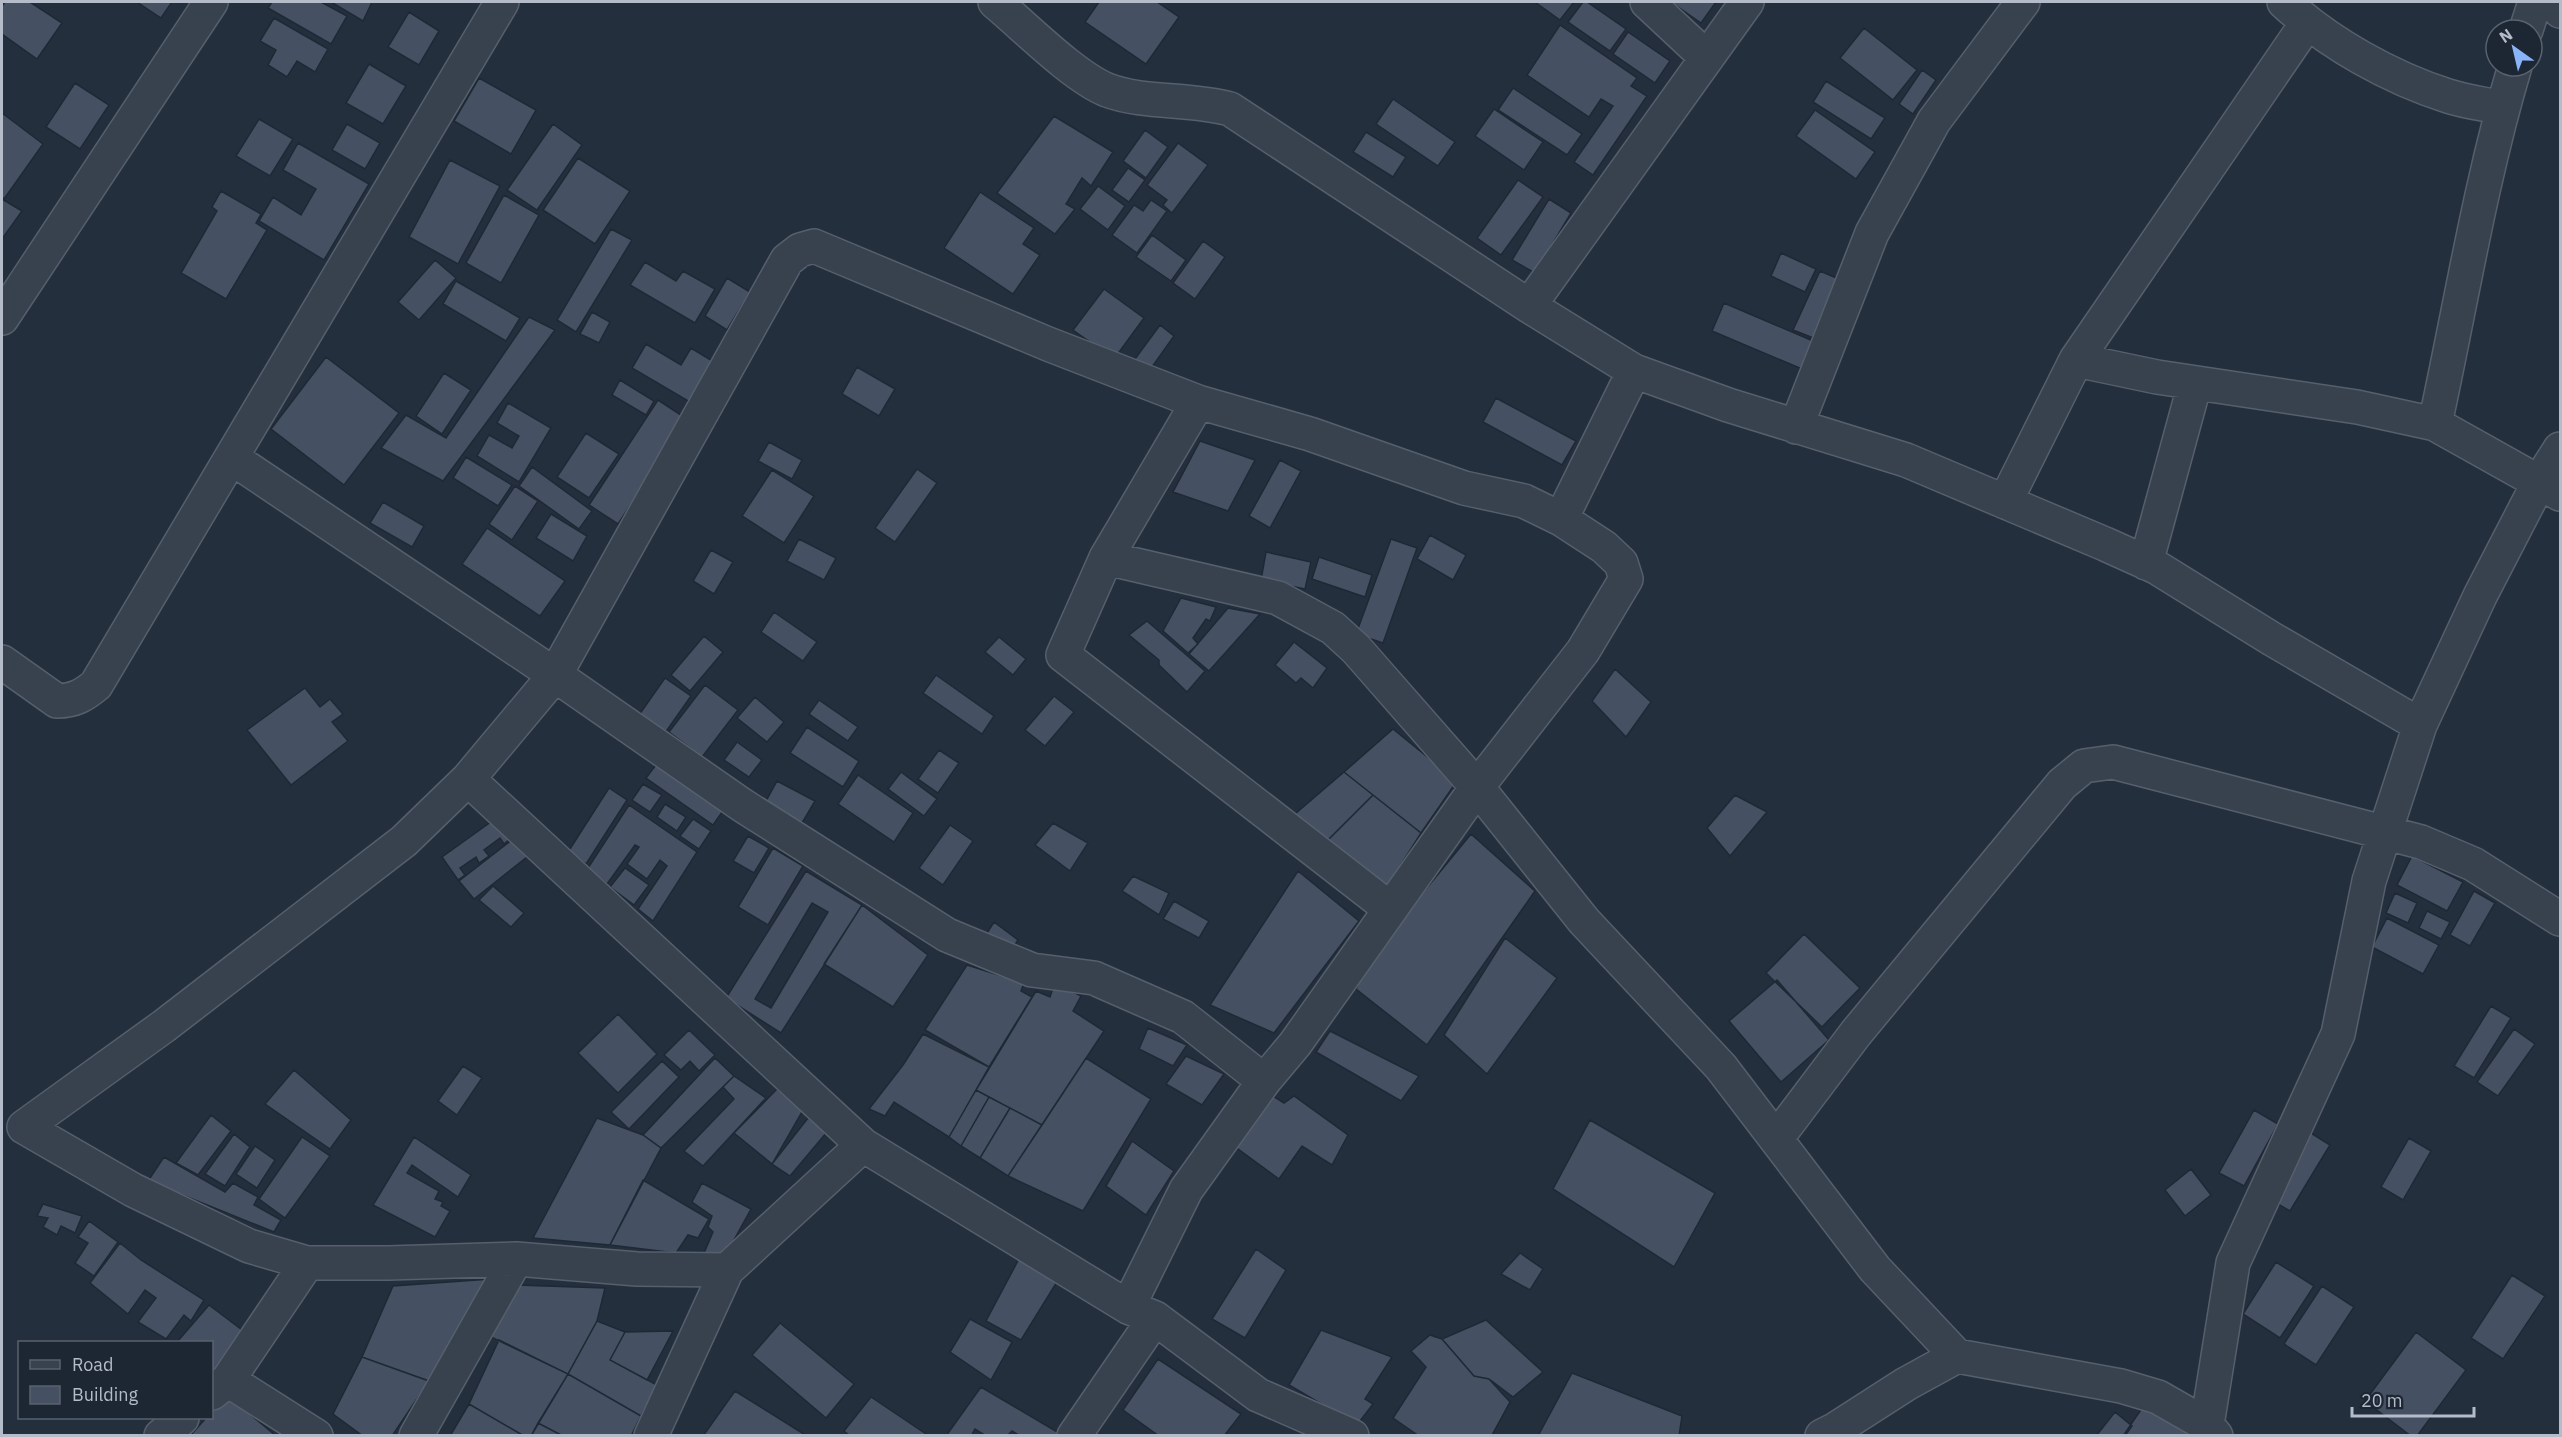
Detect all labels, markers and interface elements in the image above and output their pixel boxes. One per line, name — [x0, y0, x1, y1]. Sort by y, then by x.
north arrow — [2484, 18, 2544, 78]
text: N — [2495, 24, 2516, 47]
legend — [18, 1341, 213, 1419]
text: Road — [72, 1353, 113, 1376]
scale bar — [2352, 1380, 2474, 1418]
text: Building — [72, 1383, 139, 1406]
text: 20 m — [2361, 1389, 2403, 1412]

